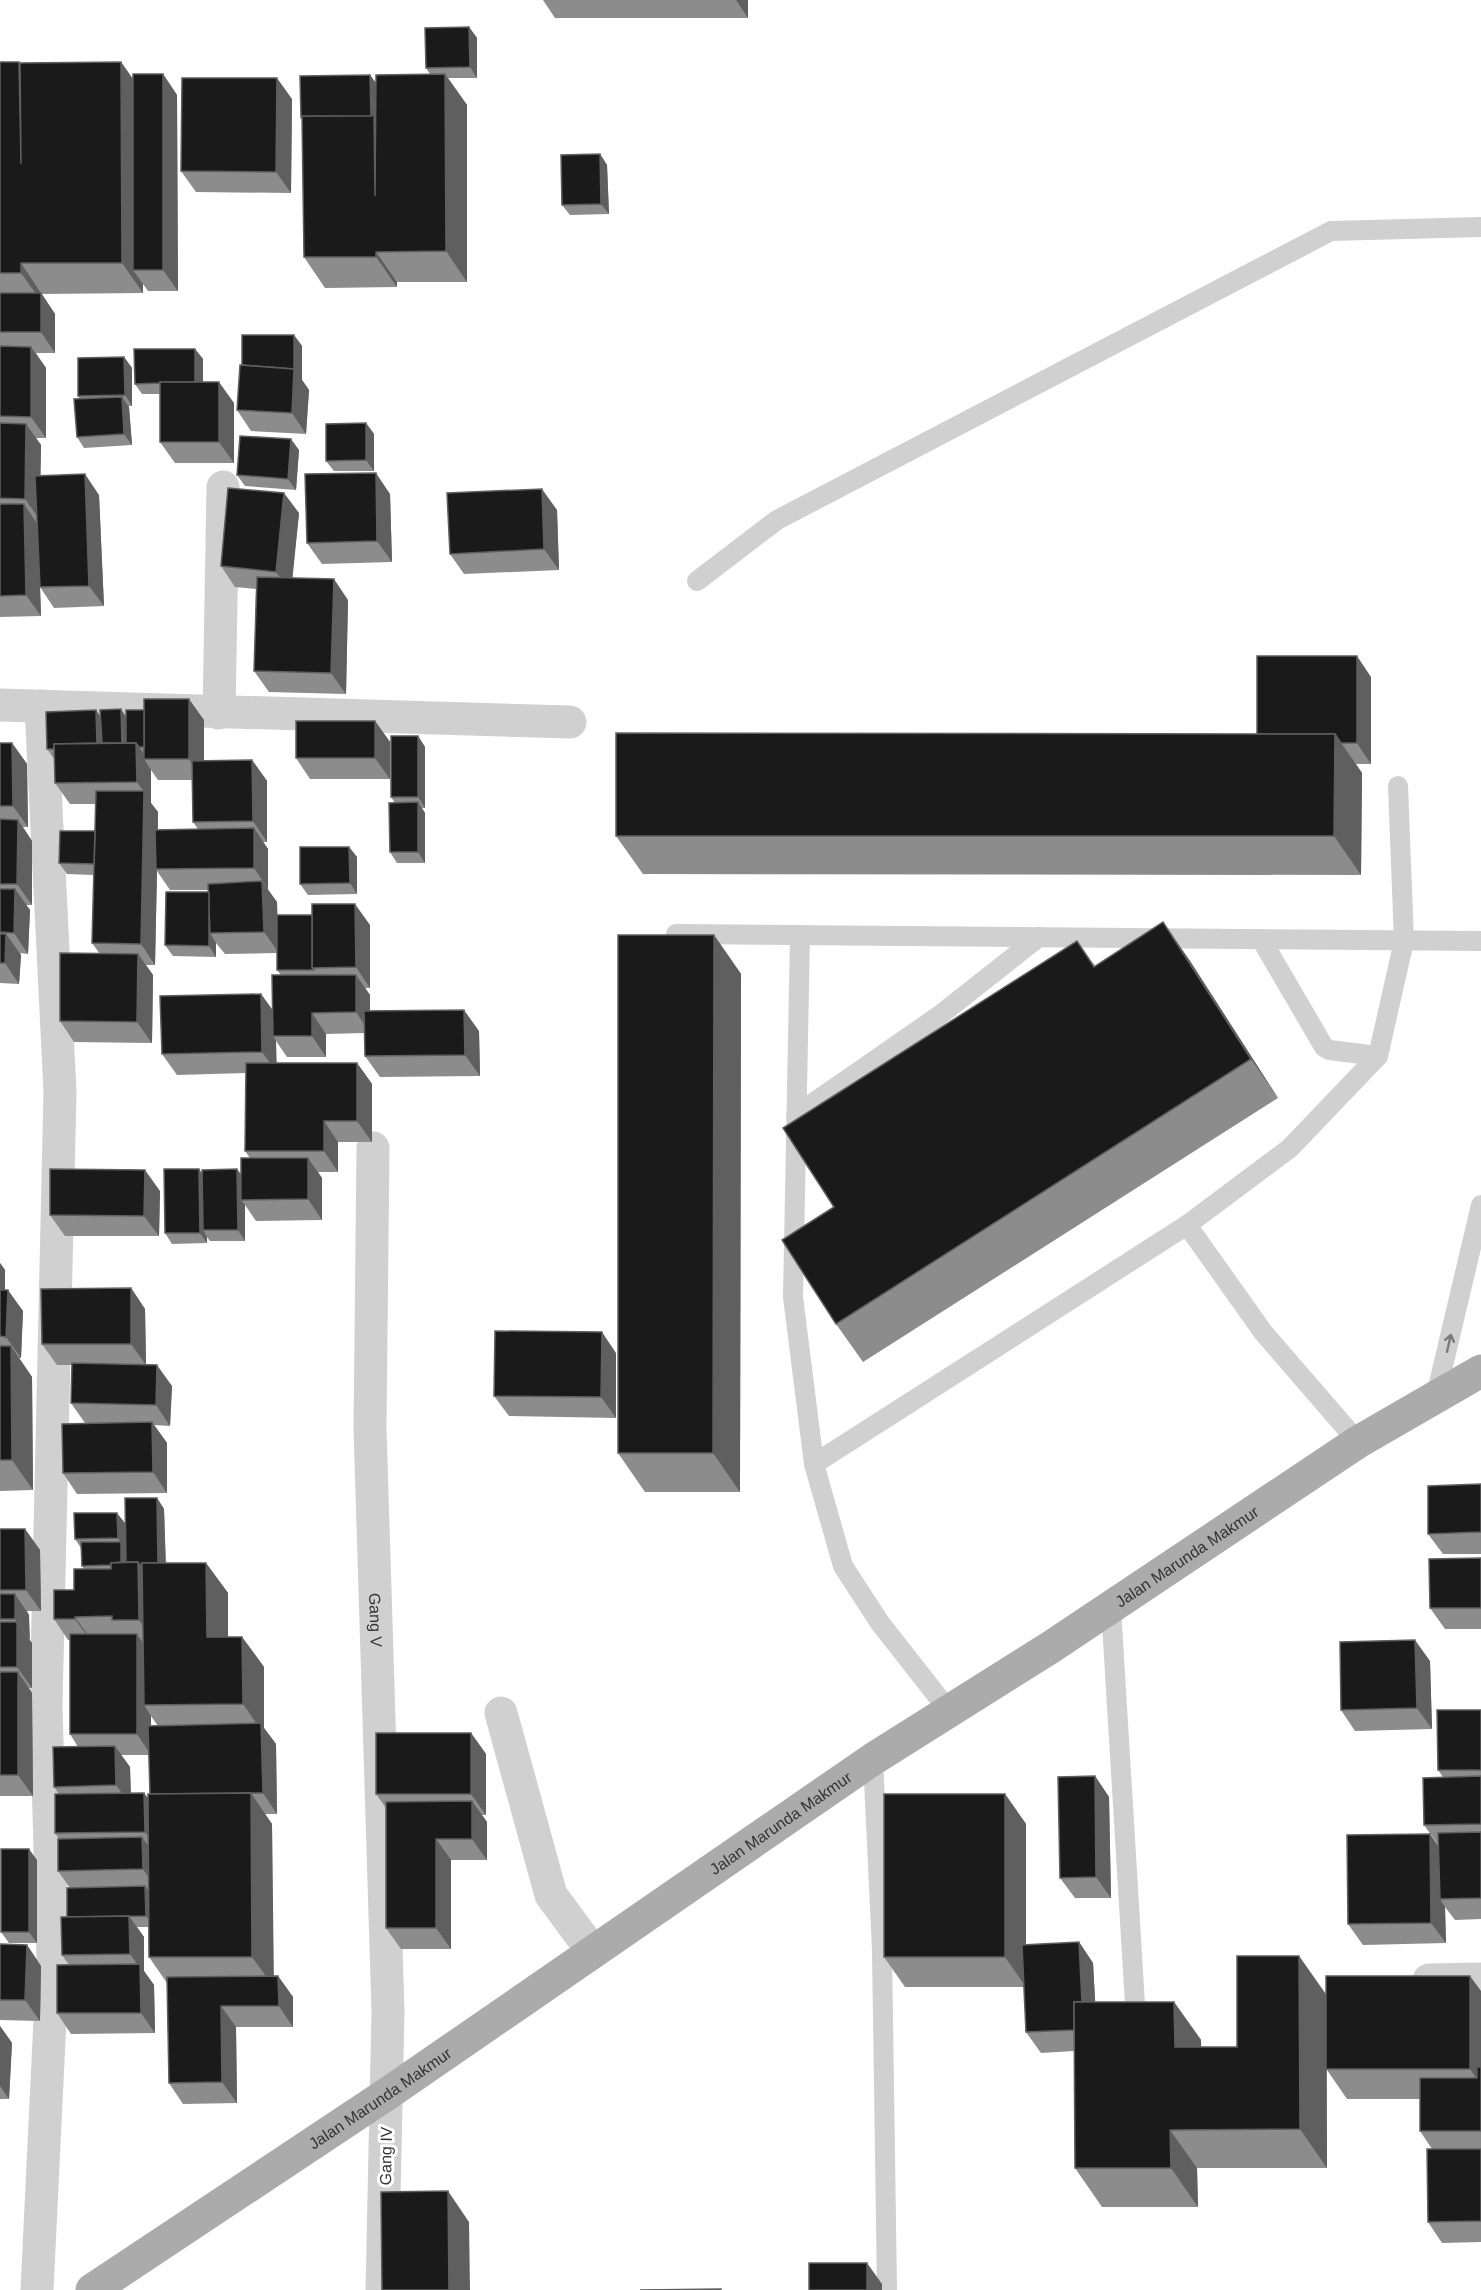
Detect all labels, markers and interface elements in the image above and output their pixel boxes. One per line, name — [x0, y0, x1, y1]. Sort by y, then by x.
one-way arrow — [1443, 1333, 1455, 1352]
street label: Jalan Marunda Makmur — [1112, 1502, 1262, 1610]
street label: Gang V — [367, 1592, 385, 1648]
street label: Jalan Marunda Makmur — [706, 1768, 855, 1878]
street label: Jalan Marunda Makmur — [305, 2044, 455, 2152]
street label: Gang IV — [377, 2126, 395, 2185]

